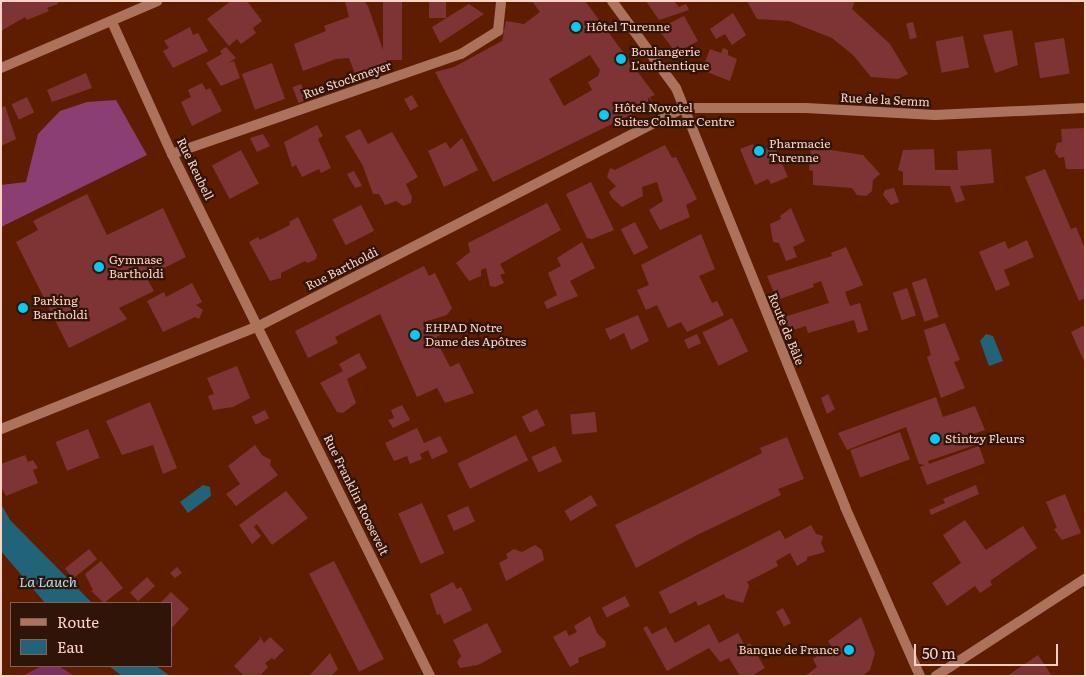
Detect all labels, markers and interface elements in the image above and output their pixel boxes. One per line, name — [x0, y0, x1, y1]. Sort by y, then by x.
place label: Hôtel Turenne — [586, 20, 670, 34]
marker: Hôtel Turenne — [570, 21, 582, 33]
place label: Boulangerie L'authentique — [631, 45, 709, 73]
marker: Boulangerie L'authentique — [615, 53, 627, 65]
street label: Rue Stockmeyer — [301, 58, 393, 102]
street label: Rue de la Semm — [840, 90, 930, 110]
place label: Hôtel Novotel Suites Colmar Centre — [614, 101, 735, 129]
marker: Hôtel Novotel Suites Colmar Centre — [598, 109, 610, 121]
street label: Rue Reubell — [174, 135, 216, 203]
place label: Pharmacie Turenne — [769, 137, 830, 165]
marker: Pharmacie Turenne — [753, 145, 765, 157]
street label: Rue Bartholdi — [303, 245, 381, 293]
place label: Gymnase Bartholdi — [109, 253, 164, 281]
marker: Gymnase Bartholdi — [93, 261, 105, 273]
street label: Route de Bâle — [765, 291, 807, 367]
place label: Parking Bartholdi — [33, 294, 88, 322]
marker: Parking Bartholdi — [17, 302, 29, 314]
place label: EHPAD Notre Dame des Apôtres — [425, 321, 526, 349]
marker: EHPAD Notre Dame des Apôtres — [409, 329, 421, 341]
street label: Rue Franklin Roosevelt — [320, 432, 392, 558]
place label: Stintzy Fleurs — [945, 432, 1024, 446]
marker: Stintzy Fleurs — [929, 433, 941, 445]
water label: La Lauch — [19, 573, 77, 589]
legend — [10, 602, 172, 667]
text: Route — [57, 610, 99, 633]
scale bar — [916, 634, 1060, 666]
text: Eau — [57, 635, 84, 658]
text: 50 m — [922, 641, 956, 664]
place label: Banque de France — [739, 643, 839, 657]
marker: Banque de France — [843, 644, 855, 656]

